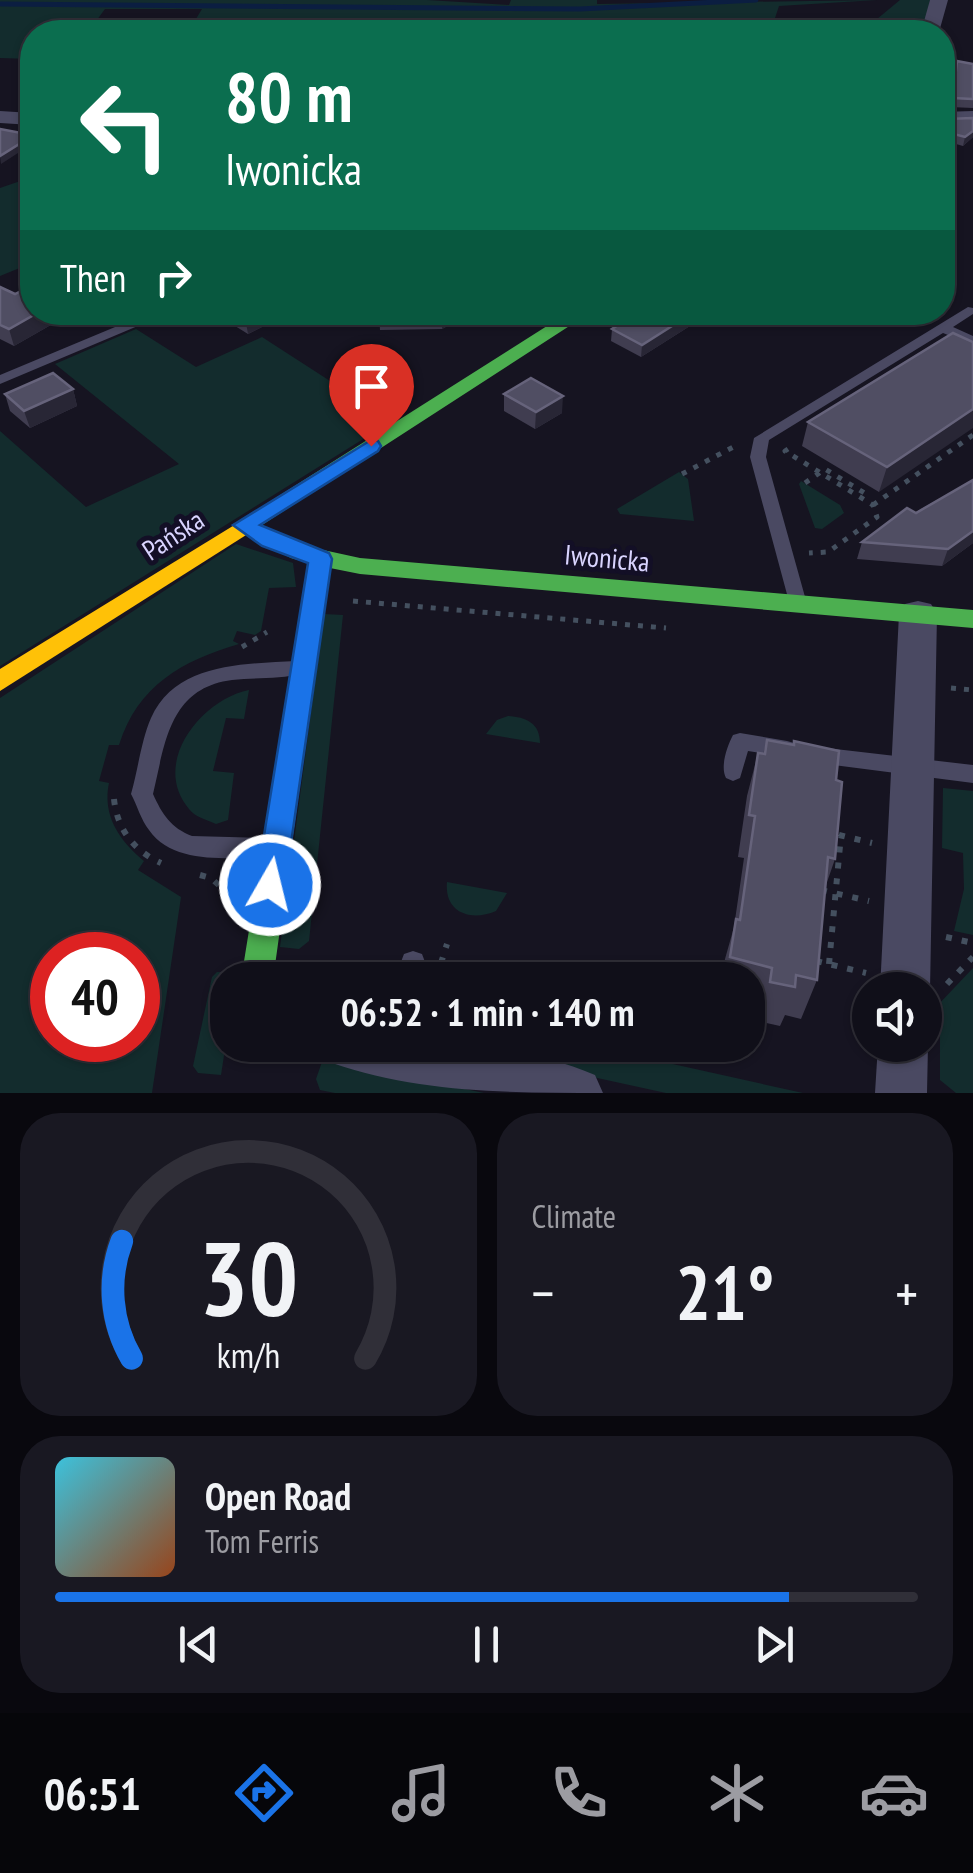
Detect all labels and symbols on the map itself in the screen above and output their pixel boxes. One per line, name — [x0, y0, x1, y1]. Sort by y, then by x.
pin — [329, 344, 414, 447]
street label: Pańska — [135, 501, 211, 568]
street label: Iwonicka — [563, 535, 651, 580]
position arrow — [218, 833, 322, 937]
speed limit sign: 40 — [30, 932, 160, 1062]

